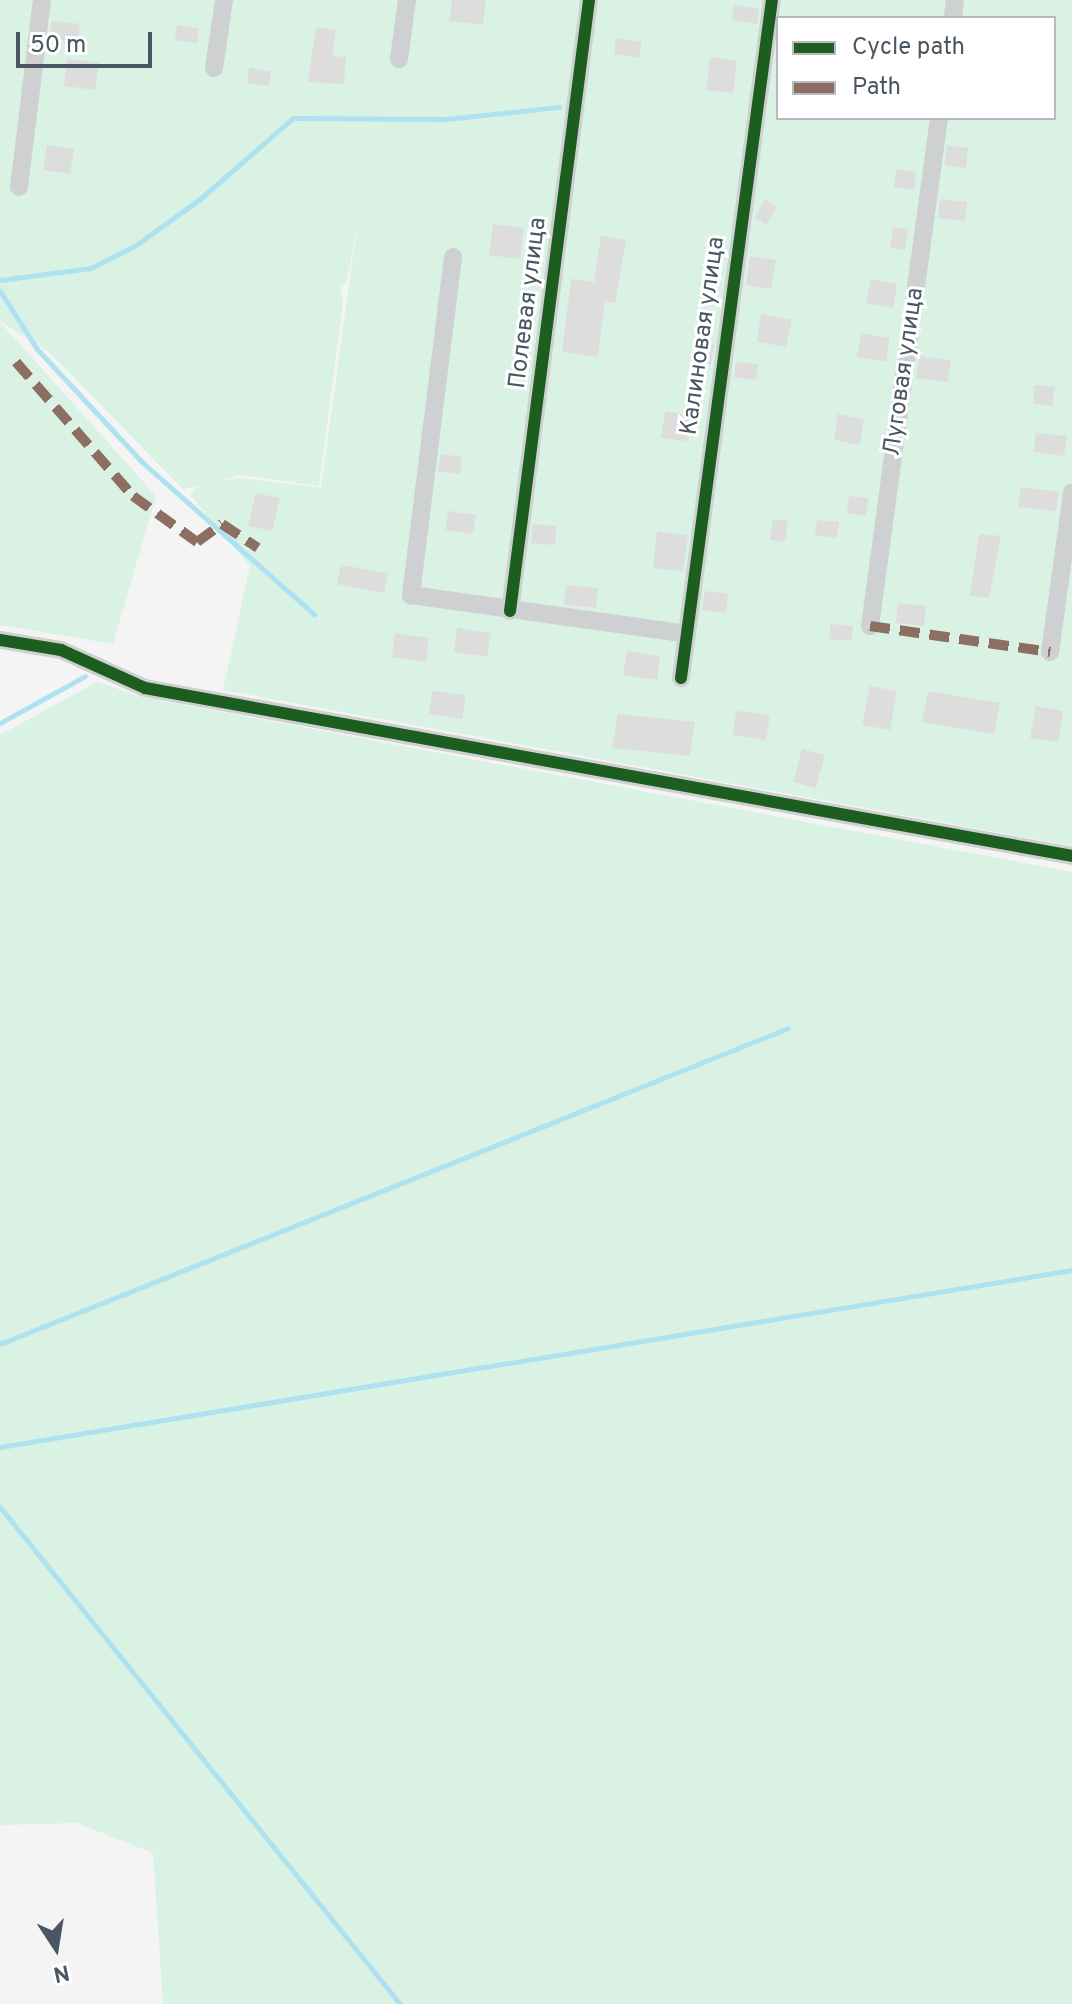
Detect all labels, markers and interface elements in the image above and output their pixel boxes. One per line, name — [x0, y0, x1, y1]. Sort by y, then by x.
scale bar — [20, 16, 156, 66]
legend — [776, 16, 1056, 120]
text: 50 m — [30, 31, 86, 61]
text: Cycle path — [852, 33, 965, 63]
text: Path — [852, 73, 901, 103]
street label: Полевая улица — [504, 216, 554, 390]
street label: Калиновая улица — [676, 235, 732, 437]
street label: Луговая улица — [879, 286, 931, 458]
north arrow — [16, 1908, 96, 1988]
text: N — [51, 1957, 72, 1987]

